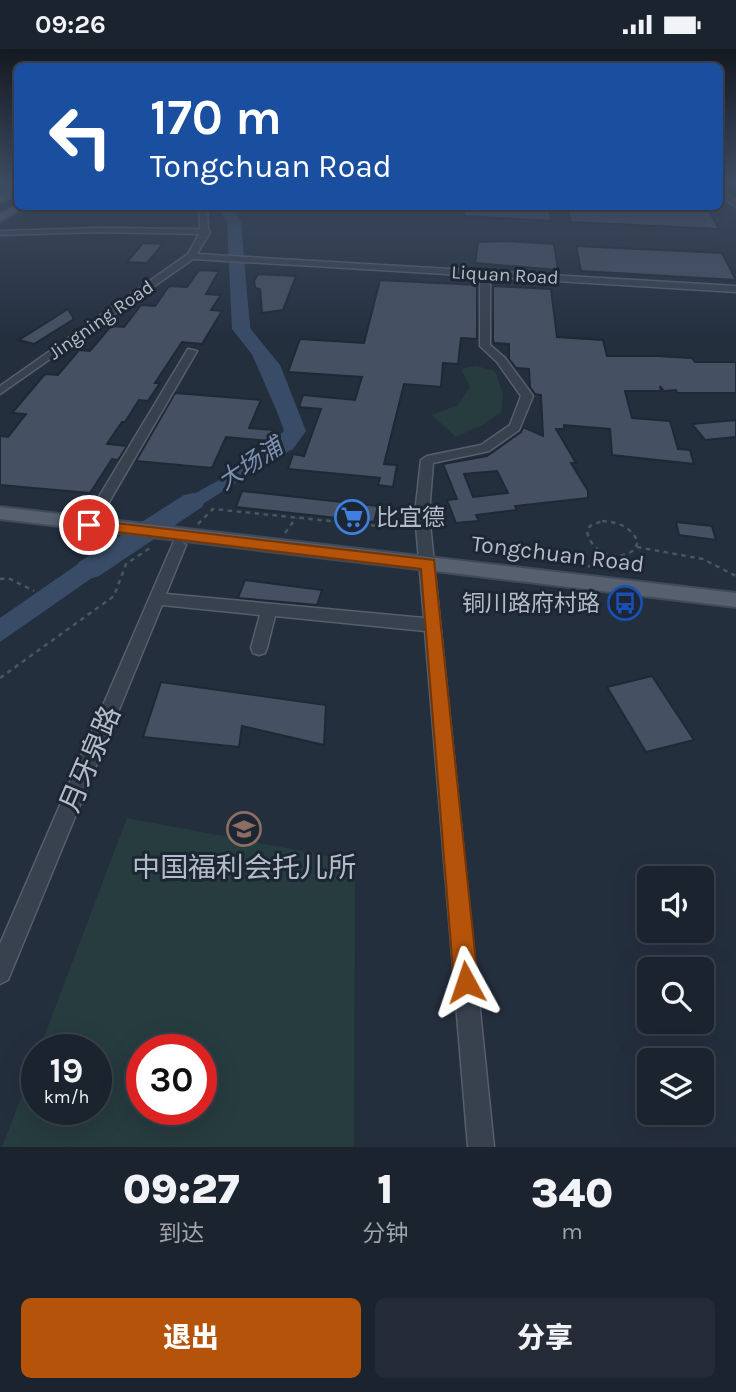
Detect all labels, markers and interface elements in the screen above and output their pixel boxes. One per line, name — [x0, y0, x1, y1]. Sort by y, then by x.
text: 09:26 — [35, 9, 106, 40]
text: 170 m — [150, 89, 282, 146]
icon: left — [35, 91, 126, 182]
text: Tongchuan Road — [150, 148, 392, 185]
street label: Liquan Road — [451, 261, 559, 289]
street label: Jingning Road — [44, 276, 158, 364]
water label: 大场浦 — [212, 430, 291, 496]
pin — [59, 495, 119, 555]
supermarket icon: 比宜德 — [333, 498, 371, 536]
place label: 比宜德 — [376, 504, 445, 531]
icon: arrive — [70, 506, 108, 544]
street label: Tongchuan Road — [470, 530, 646, 578]
bus stop icon: 铜川路府村路 — [606, 584, 644, 622]
place label: 铜川路府村路 — [462, 590, 600, 617]
street label: 月牙泉路 — [53, 701, 127, 817]
school or university icon: 中国福利会托儿所 — [225, 810, 263, 848]
place label: 中国福利会托儿所 — [132, 851, 356, 884]
map controls — [637, 866, 714, 1125]
button: sound — [637, 866, 714, 943]
position arrow — [429, 945, 503, 1019]
button: search — [637, 957, 714, 1034]
speed limit sign: 30 — [126, 1034, 217, 1125]
button: layers — [637, 1048, 714, 1125]
text: 19 — [50, 1050, 83, 1091]
text: km/h — [44, 1086, 89, 1108]
text: 09:27 — [123, 1164, 240, 1214]
text: 1 — [377, 1164, 393, 1214]
text: 340 — [531, 1168, 613, 1218]
text: m — [561, 1218, 583, 1245]
text: 到达 — [158, 1220, 204, 1247]
text: 分钟 — [362, 1220, 408, 1247]
button: 退出 — [21, 1298, 361, 1378]
button: 分享 — [375, 1298, 715, 1378]

